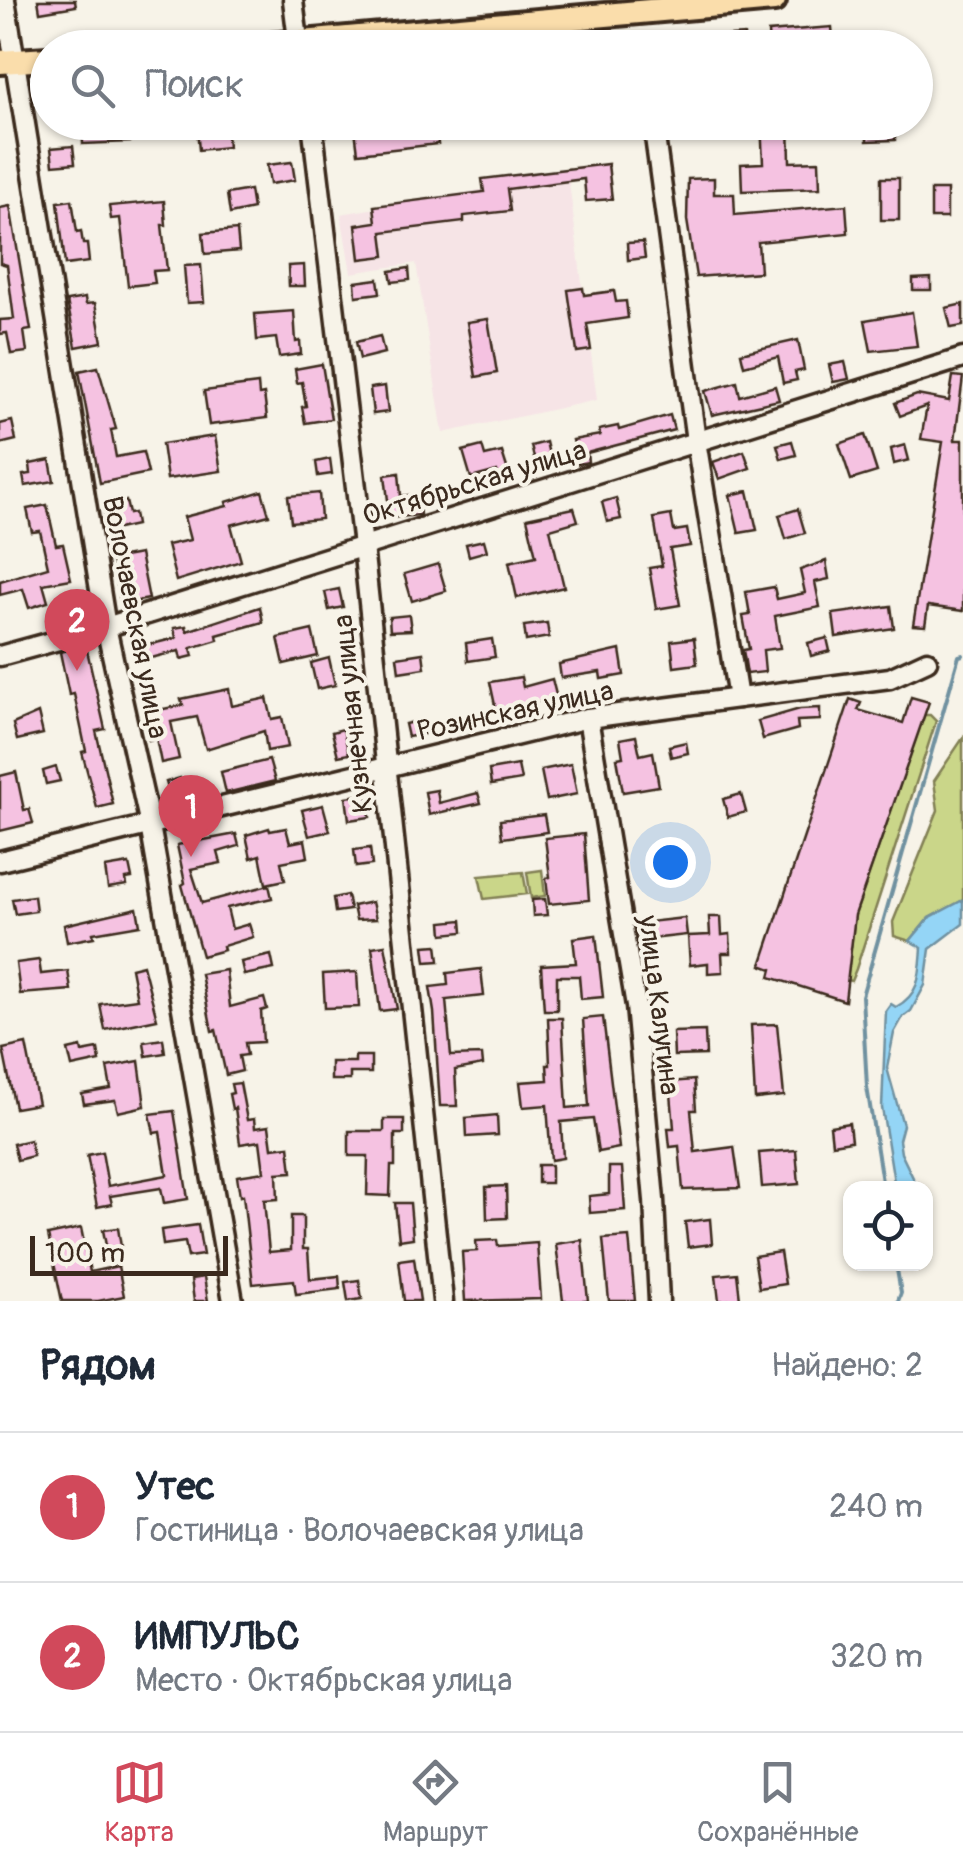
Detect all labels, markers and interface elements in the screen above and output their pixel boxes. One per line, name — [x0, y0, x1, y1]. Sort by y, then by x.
search box — [30, 30, 933, 140]
icon: search — [65, 58, 120, 113]
text: Поиск — [145, 61, 244, 109]
street label: Октябрьская улица — [358, 433, 591, 534]
street label: Волочаевская улица — [94, 493, 175, 741]
pin: 2 — [44, 588, 110, 671]
street label: Кузнечная улица — [326, 613, 381, 815]
street label: Розинская улица — [414, 674, 617, 749]
pin: 1 — [158, 774, 224, 857]
your location — [645, 837, 696, 888]
street label: улица Калугина — [630, 912, 687, 1097]
map controls — [843, 1181, 933, 1271]
button: locate — [843, 1181, 933, 1271]
scale bar — [30, 1231, 228, 1276]
text: 100 m — [45, 1236, 125, 1271]
text: Рядом — [40, 1340, 156, 1392]
text: Найдено: 2 — [771, 1346, 923, 1386]
text: Утес — [135, 1463, 215, 1511]
text: 1 — [66, 1487, 79, 1527]
text: 240 m — [829, 1487, 923, 1527]
text: Гостиница · Волочаевская улица — [135, 1511, 584, 1551]
text: ИМПУЛЬС — [135, 1613, 300, 1661]
text: 2 — [64, 1637, 81, 1677]
text: 320 m — [830, 1637, 923, 1677]
text: Место · Октябрьская улица — [135, 1661, 512, 1701]
tab: Карта — [104, 1755, 174, 1850]
tab: Маршрут — [383, 1755, 488, 1850]
tab: Сохранённые — [697, 1755, 859, 1850]

